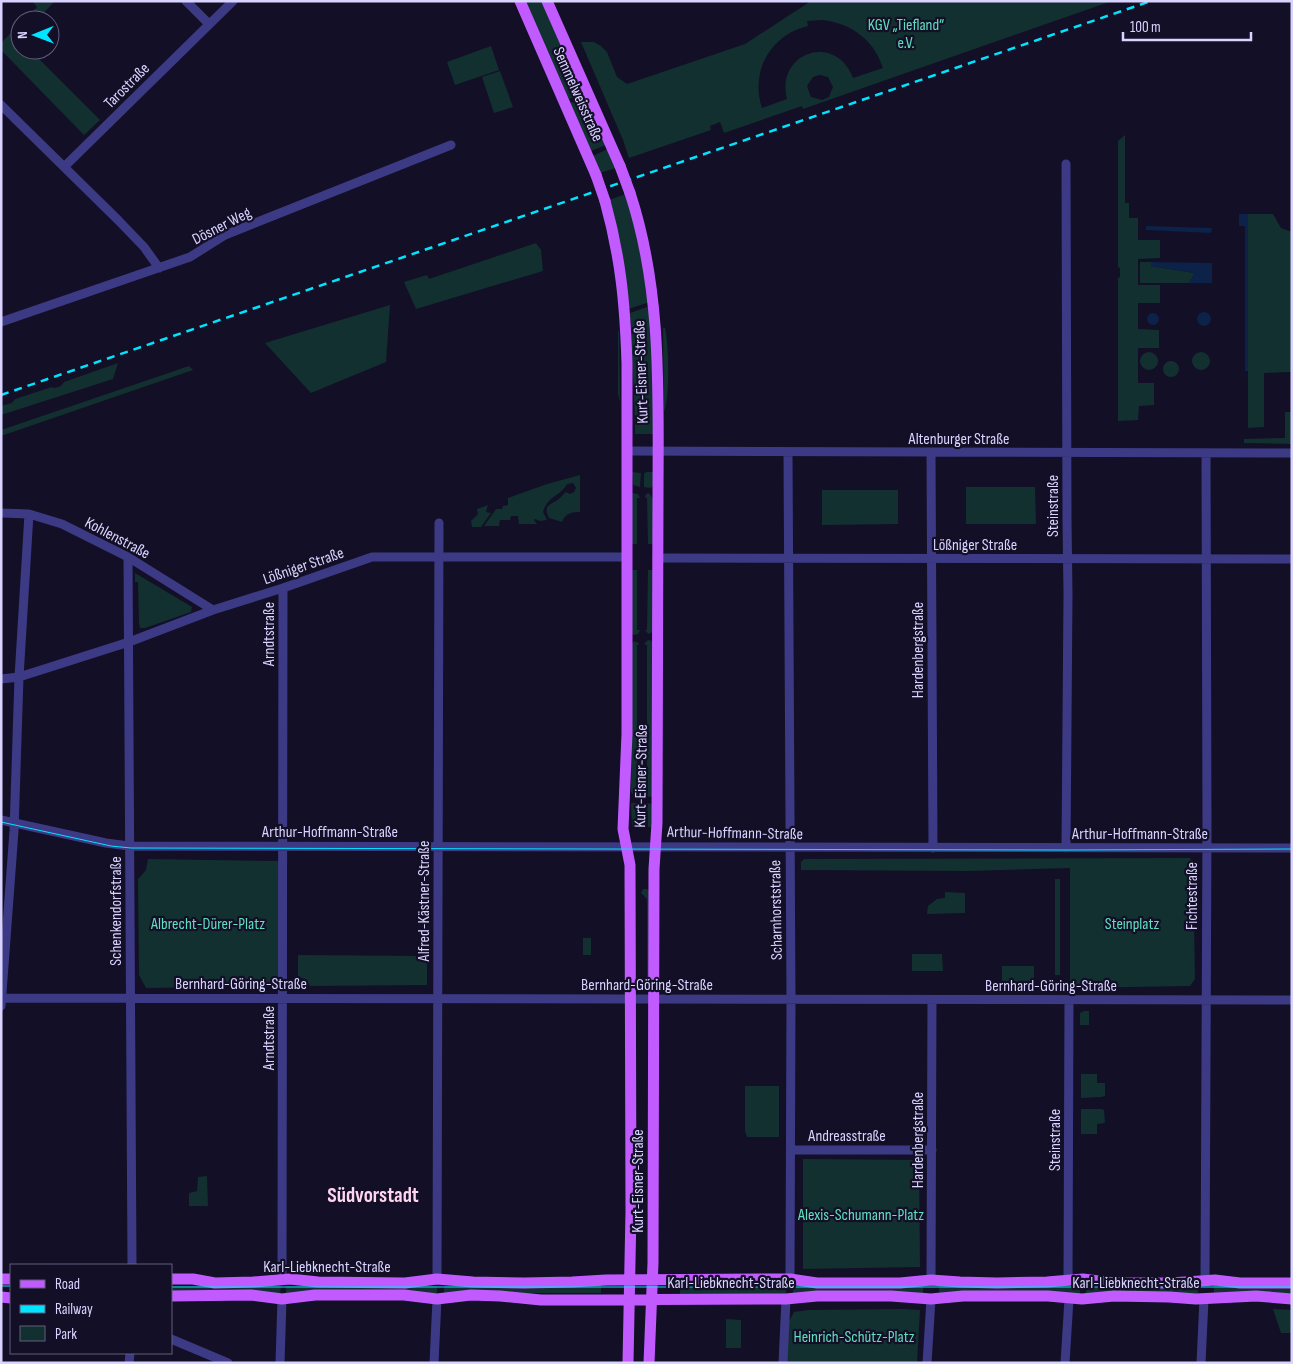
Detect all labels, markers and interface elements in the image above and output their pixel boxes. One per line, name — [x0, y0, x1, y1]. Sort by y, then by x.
north arrow — [10, 10, 60, 60]
scale bar — [1123, 10, 1250, 42]
park label: KGV „Tiefland“ e.V. — [868, 16, 944, 53]
text: 100 m — [1130, 18, 1161, 37]
text: N — [14, 31, 31, 39]
street label: Semmelweisstraße — [548, 44, 607, 145]
street label: Tarostraße — [100, 59, 154, 113]
street label: Dösner Weg — [189, 203, 254, 249]
street label: Kurt-Eisner-Straße — [630, 320, 653, 424]
street label: Altenburger Straße — [908, 430, 1009, 449]
street label: Steinstraße — [1044, 475, 1063, 537]
street label: Kohlenstraße — [81, 513, 153, 563]
street label: Lößniger Straße — [933, 536, 1017, 555]
street label: Lößniger Straße — [261, 544, 346, 589]
street label: Arndtstraße — [260, 602, 279, 667]
street label: Hardenbergstraße — [909, 602, 928, 698]
street label: Kurt-Eisner-Straße — [631, 724, 652, 828]
street label: Arthur-Hoffmann-Straße — [261, 823, 398, 842]
street label: Arthur-Hoffmann-Straße — [666, 823, 803, 844]
street label: Arthur-Hoffmann-Straße — [1071, 825, 1208, 844]
street label: Alfred-Kästner-Straße — [415, 841, 434, 962]
street label: Schenkendorfstraße — [107, 856, 126, 966]
street label: Scharnhorststraße — [766, 860, 787, 960]
street label: Fichtestraße — [1183, 862, 1202, 930]
park label: Albrecht-Dürer-Platz — [150, 915, 265, 934]
park label: Steinplatz — [1105, 915, 1159, 934]
street label: Bernhard-Göring-Straße — [175, 975, 307, 994]
street label: Bernhard-Göring-Straße — [581, 976, 713, 995]
street label: Bernhard-Göring-Straße — [985, 977, 1117, 996]
street label: Arndtstraße — [260, 1006, 279, 1071]
street label: Hardenbergstraße — [909, 1092, 928, 1188]
street label: Steinstraße — [1046, 1109, 1065, 1171]
street label: Andreasstraße — [807, 1127, 886, 1146]
street label: Kurt-Eisner-Straße — [629, 1129, 648, 1233]
district label: Südvorstadt — [327, 1183, 419, 1208]
park label: Alexis-Schumann-Platz — [797, 1206, 924, 1225]
street label: Karl-Liebknecht-Straße — [263, 1258, 391, 1277]
legend — [10, 1264, 172, 1354]
street label: Karl-Liebknecht-Straße — [667, 1274, 795, 1293]
street label: Karl-Liebknecht-Straße — [1072, 1274, 1200, 1293]
text: Road — [55, 1275, 80, 1294]
text: Railway — [55, 1300, 93, 1319]
text: Park — [55, 1325, 77, 1344]
park label: Heinrich-Schütz-Platz — [794, 1328, 915, 1347]

